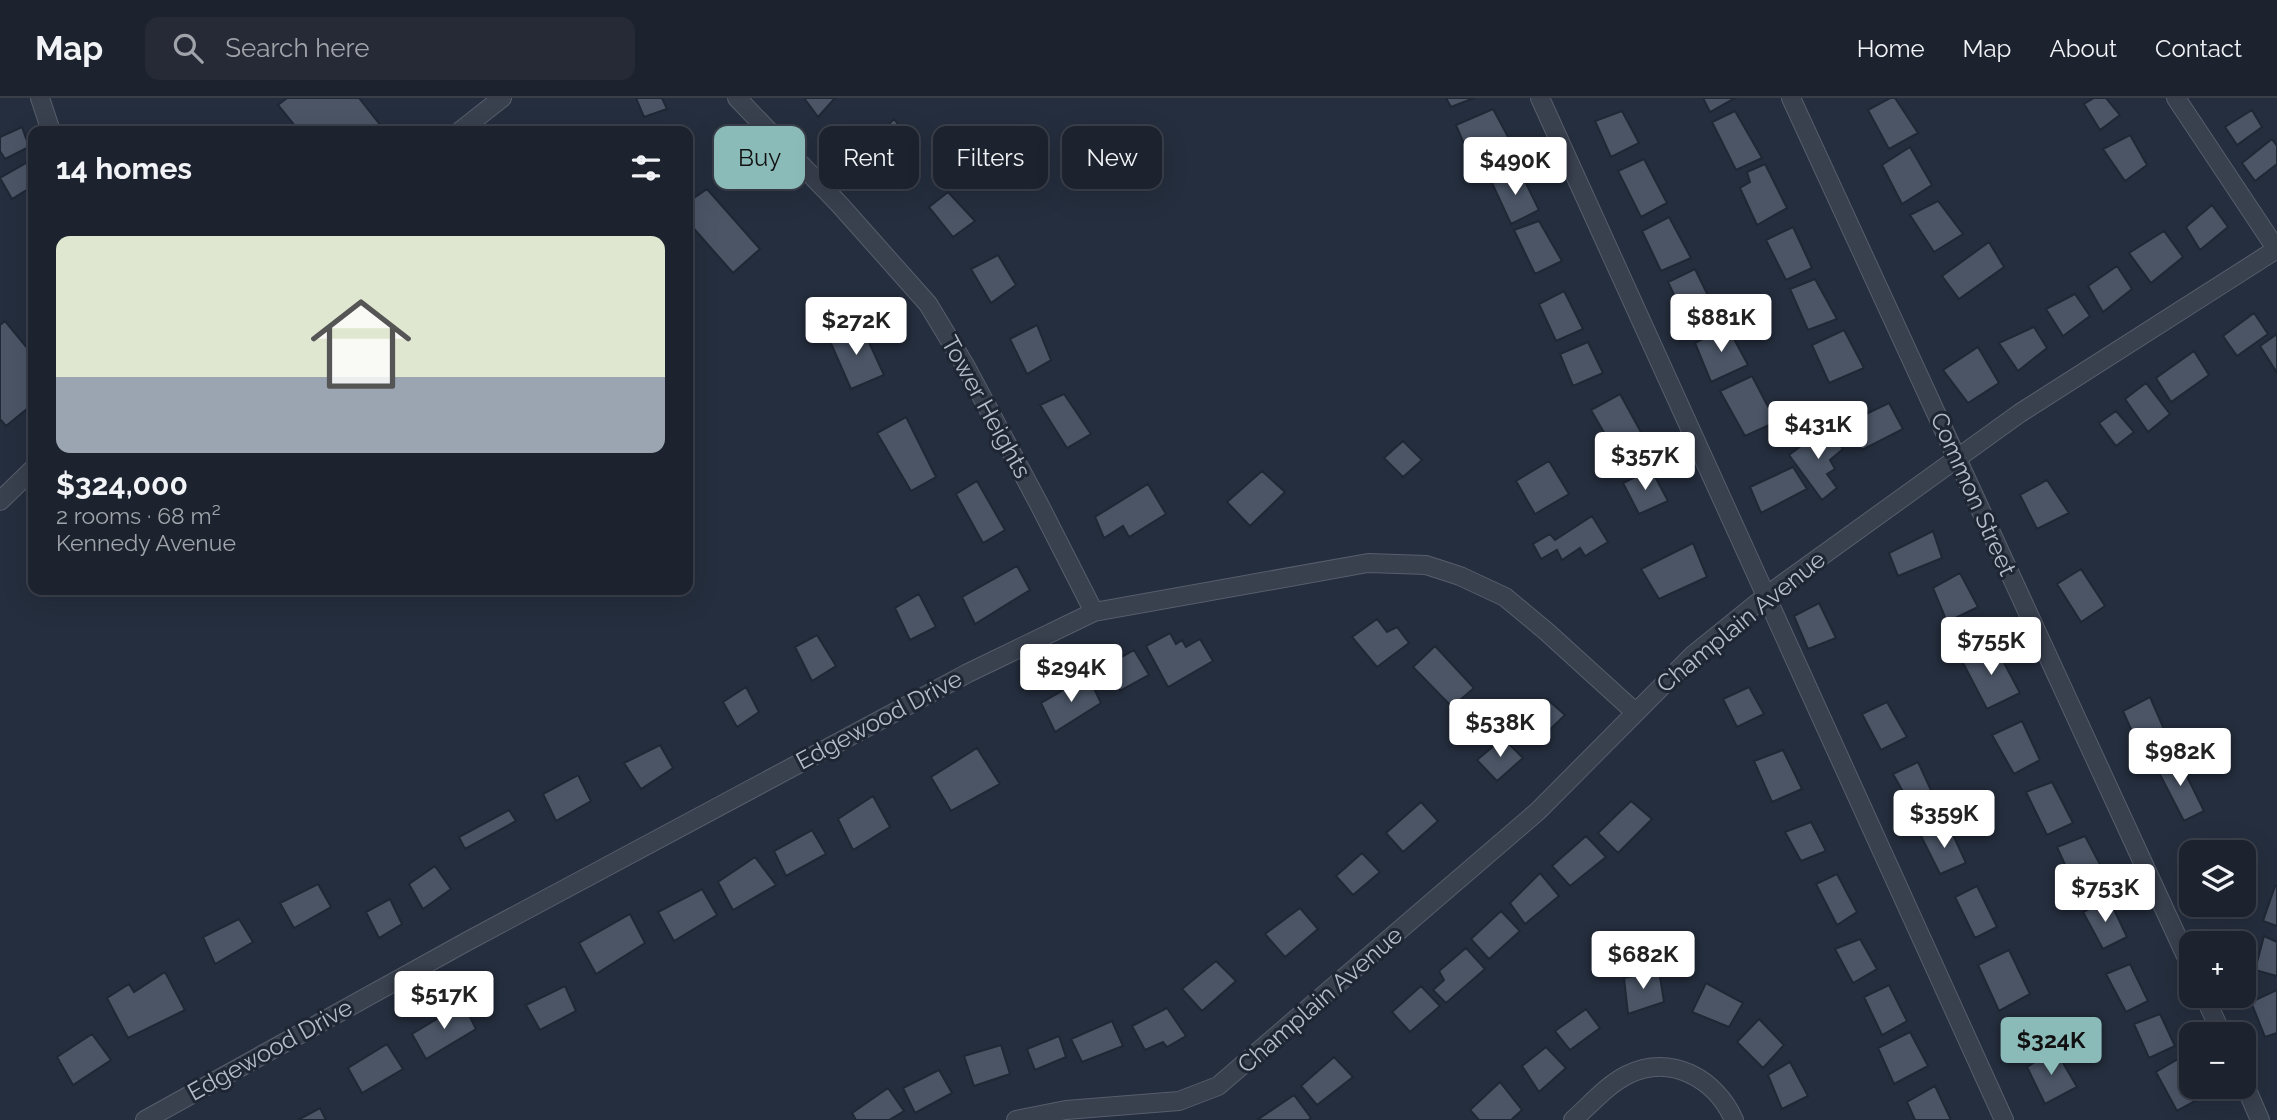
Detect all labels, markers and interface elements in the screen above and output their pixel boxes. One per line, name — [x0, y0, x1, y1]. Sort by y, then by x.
search box — [145, 17, 635, 80]
text: Map — [35, 29, 103, 68]
icon: search — [169, 29, 207, 67]
text: Search here — [225, 33, 370, 63]
text: Home — [1857, 34, 1925, 63]
text: Map — [1963, 34, 2011, 63]
text: About — [2049, 34, 2117, 63]
text: Contact — [2155, 34, 2242, 63]
chip: Buy — [714, 126, 805, 189]
chip: Rent — [819, 126, 919, 189]
chip: Filters — [933, 126, 1048, 189]
chip: New — [1062, 126, 1162, 189]
pin: $490K — [1466, 138, 1564, 197]
text: $490K — [1480, 146, 1550, 173]
icon: filters — [627, 149, 665, 187]
text: 14 homes — [56, 151, 192, 186]
icon: home — [298, 281, 424, 407]
pin: $881K — [1672, 294, 1770, 354]
pin: $272K — [807, 298, 905, 357]
text: $881K — [1686, 303, 1756, 330]
text: $272K — [822, 306, 890, 333]
street label: Tower Heights — [935, 331, 1037, 483]
pin: $431K — [1769, 402, 1867, 461]
street label: Common Street — [1924, 408, 2022, 580]
text: $431K — [1784, 410, 1852, 437]
pin: $357K — [1596, 432, 1694, 492]
text: $357K — [1611, 441, 1679, 468]
text: $324,000 — [56, 467, 188, 502]
text: 2 rooms · 68 m² — [56, 502, 221, 529]
text: Kennedy Avenue — [56, 529, 236, 556]
street label: Champlain Avenue — [1650, 545, 1831, 699]
pin: $755K — [1942, 618, 2040, 677]
text: $755K — [1957, 626, 2025, 653]
pin: $294K — [1022, 644, 1120, 704]
text: $294K — [1036, 653, 1106, 680]
street label: Edgewood Drive — [791, 664, 967, 775]
pin: $538K — [1451, 700, 1549, 759]
text: $538K — [1465, 708, 1535, 735]
pin: $982K — [2131, 728, 2229, 788]
text: $982K — [2145, 737, 2215, 764]
pin: $359K — [1895, 790, 1993, 850]
text: $359K — [1910, 799, 1978, 826]
map controls — [2179, 840, 2256, 1099]
button: layers — [2179, 840, 2256, 917]
pin: $753K — [2056, 864, 2154, 924]
text: $753K — [2071, 873, 2139, 900]
street label: Champlain Avenue — [1231, 920, 1408, 1079]
button: + — [2179, 931, 2256, 1008]
pin: $682K — [1594, 932, 1692, 991]
text: $682K — [1608, 940, 1678, 967]
pin: $517K — [395, 972, 493, 1031]
text: $517K — [411, 980, 477, 1007]
street label: Edgewood Drive — [182, 992, 357, 1107]
pin: $324K — [2002, 1018, 2100, 1077]
button: − — [2179, 1022, 2256, 1099]
text: $324K — [2017, 1026, 2085, 1053]

